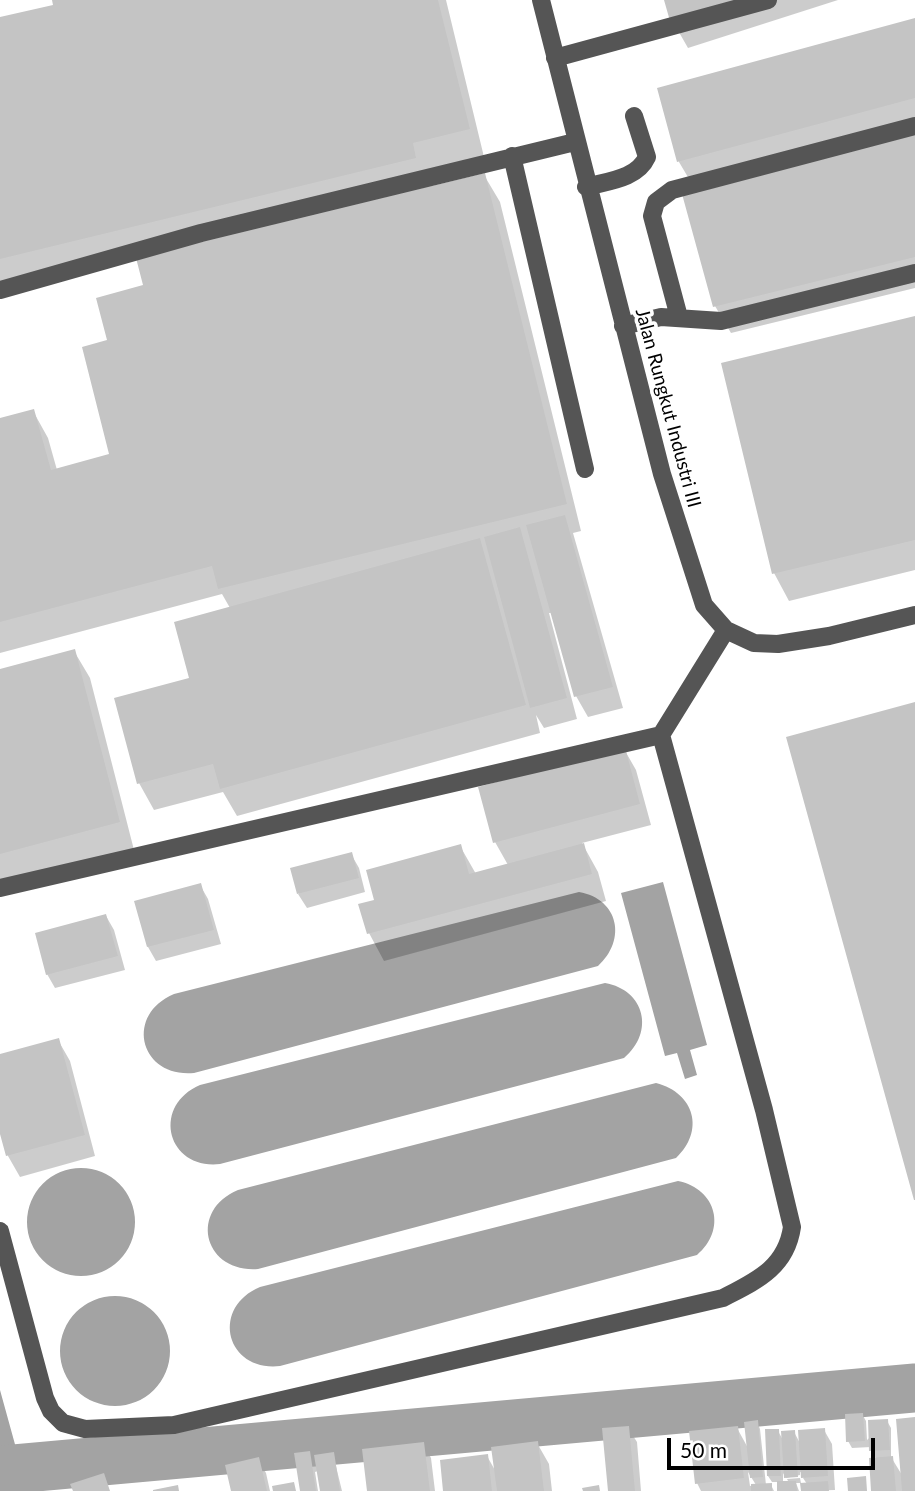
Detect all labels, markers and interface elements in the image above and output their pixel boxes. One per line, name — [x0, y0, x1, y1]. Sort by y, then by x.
street label: Jalan Rungkut Industri III — [630, 306, 706, 510]
scale bar — [670, 1424, 878, 1468]
text: 50 m — [680, 1437, 727, 1462]

